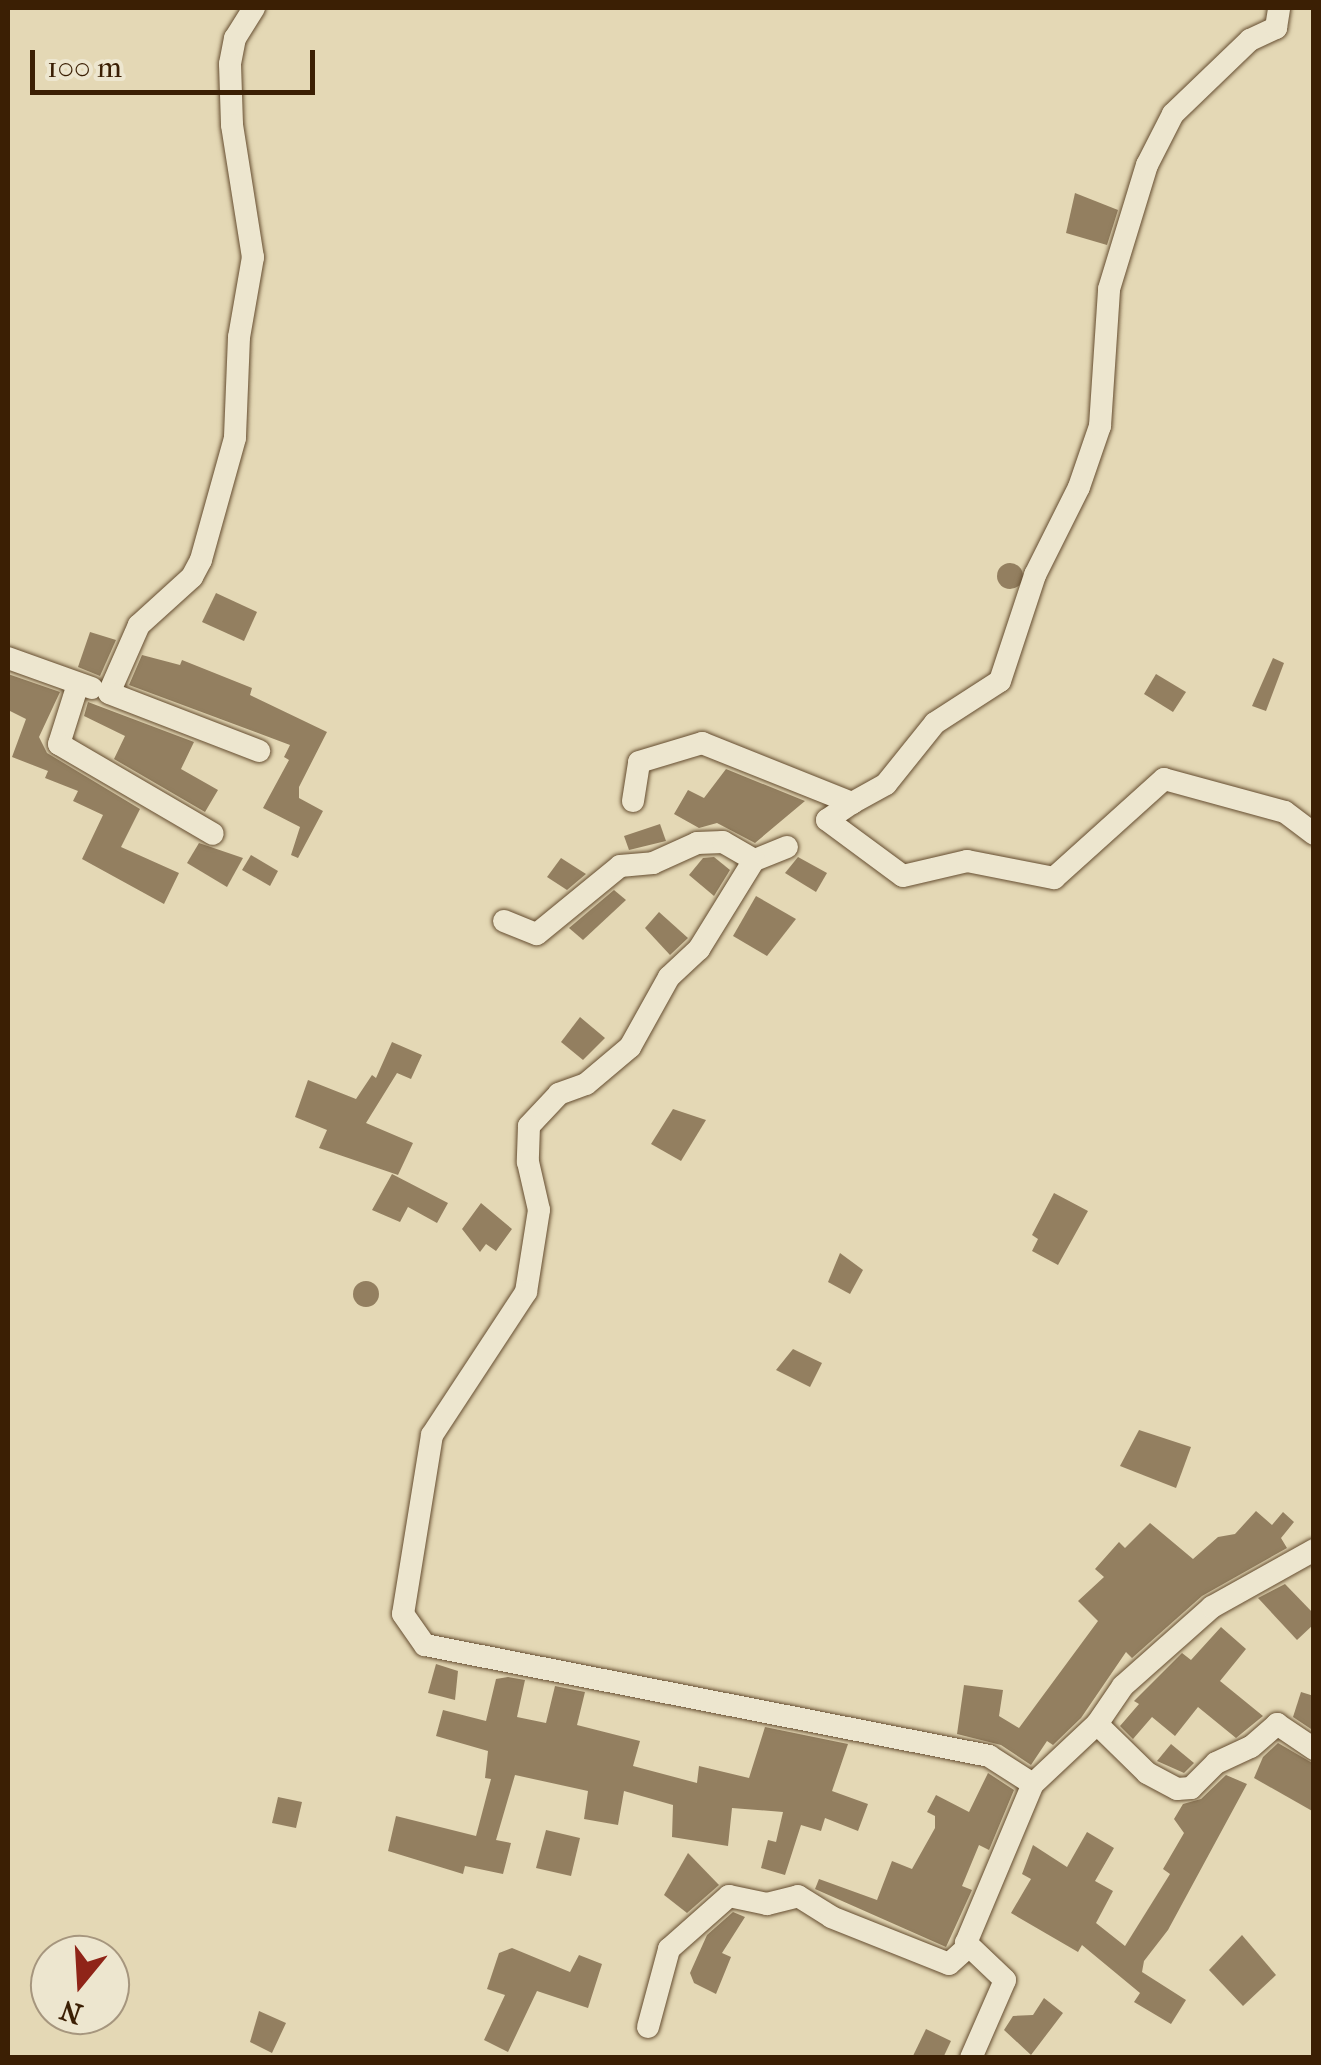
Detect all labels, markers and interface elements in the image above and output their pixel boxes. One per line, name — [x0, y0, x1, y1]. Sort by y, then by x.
scale bar — [35, 30, 320, 92]
text: 100 m — [47, 50, 122, 85]
north arrow — [30, 1935, 130, 2035]
text: N — [56, 1993, 86, 2031]

